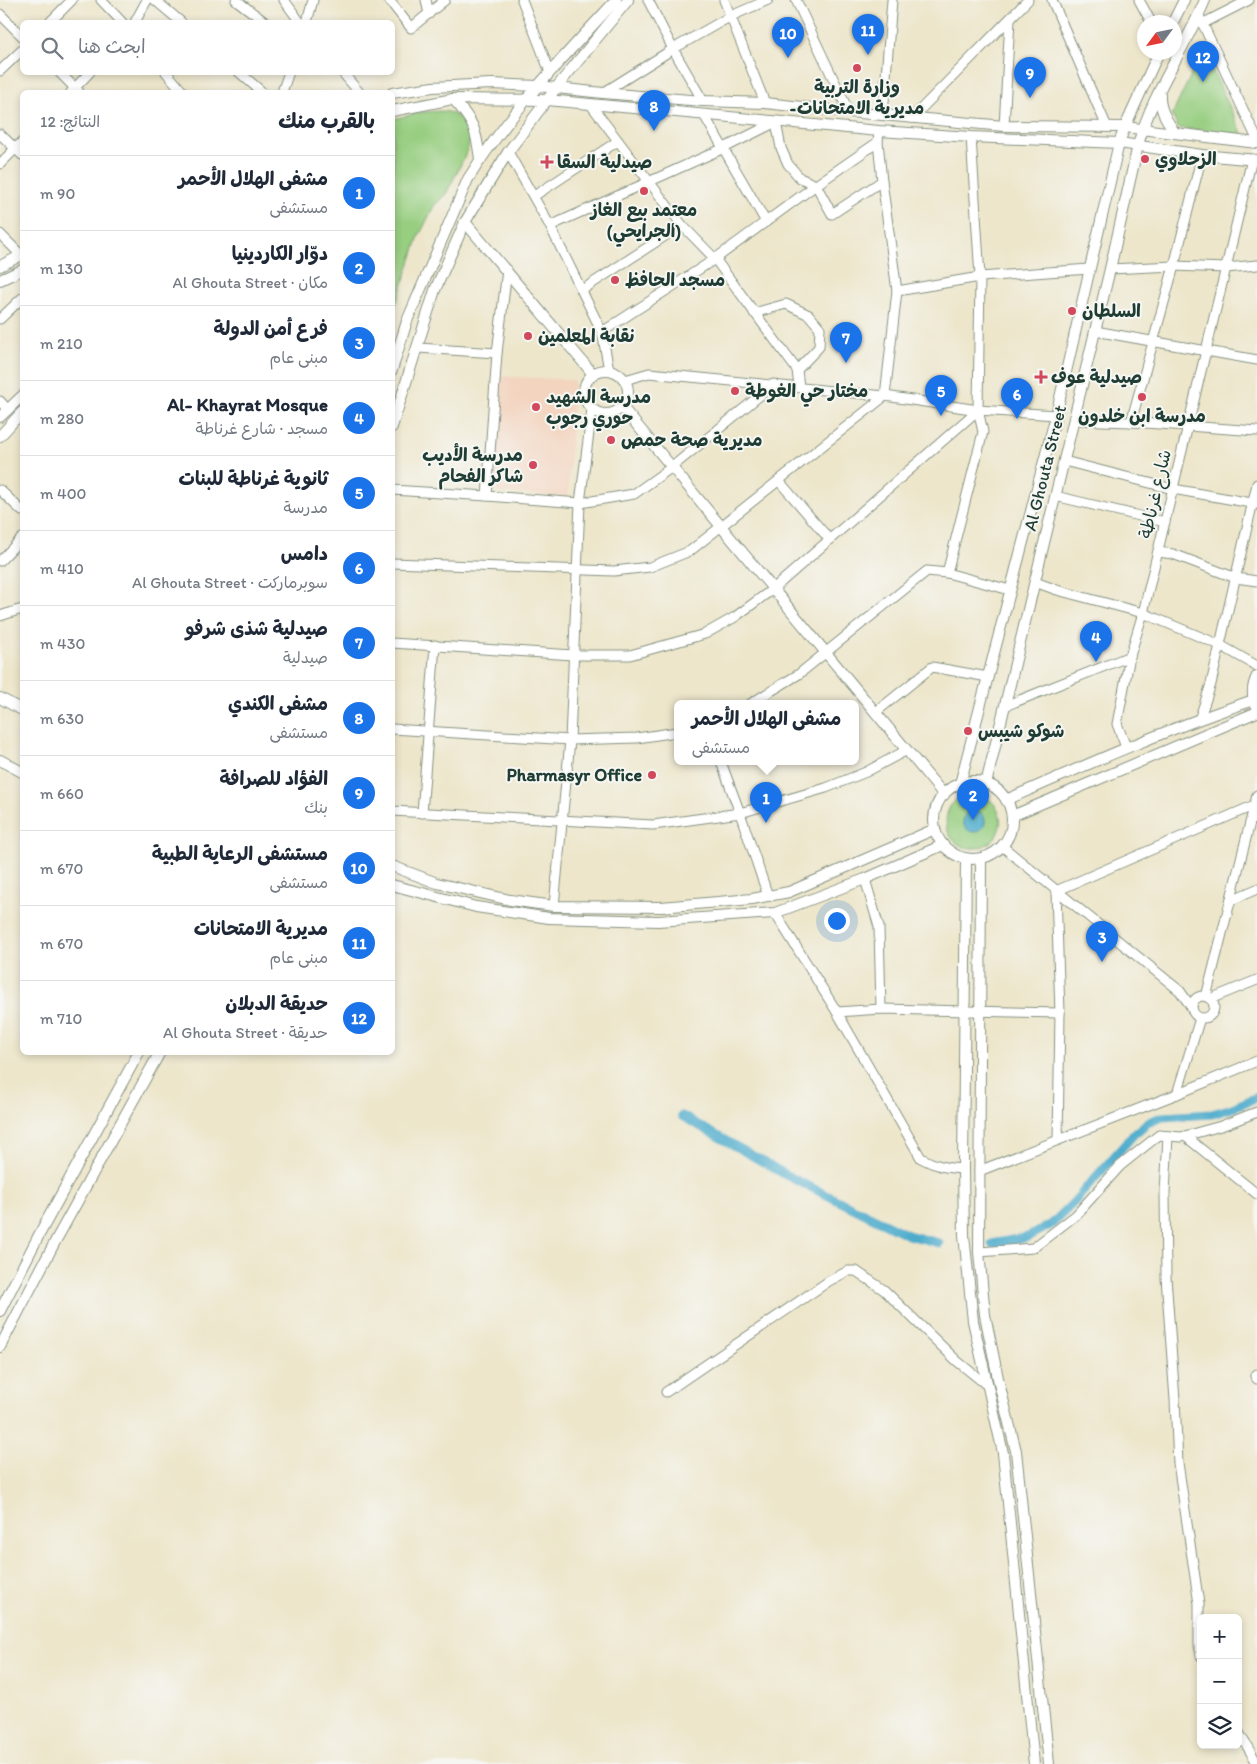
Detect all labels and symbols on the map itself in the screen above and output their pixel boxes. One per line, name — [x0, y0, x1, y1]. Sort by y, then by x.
pin: 11 — [852, 14, 884, 55]
north arrow — [1137, 15, 1182, 60]
pin: 10 — [772, 17, 804, 58]
pin: 12 — [1187, 41, 1219, 82]
pin: 9 — [1014, 57, 1046, 98]
marker: وزارة التربية -مديرية الامتحانات — [851, 62, 863, 74]
place label: وزارة التربية -مديرية الامتحانات — [790, 76, 924, 119]
pin: 8 — [638, 90, 670, 131]
place label: الزحلاوي — [1155, 148, 1217, 173]
place label: صيدلية السقا — [557, 151, 652, 173]
marker: الزحلاوي — [1139, 153, 1151, 165]
marker: صيدلية السقا — [541, 156, 553, 168]
marker: معتمد بيع الغاز (الجرايحي) — [638, 185, 650, 197]
place label: معتمد بيع الغاز (الجرايحي) — [589, 199, 697, 247]
place label: مسجد الحافظ — [625, 269, 725, 291]
marker: مسجد الحافظ — [609, 274, 621, 286]
place label: السلطان — [1082, 300, 1141, 322]
marker: السلطان — [1066, 305, 1078, 317]
pin: 7 — [830, 322, 862, 363]
place label: نقابة المعلمين — [538, 325, 635, 347]
marker: نقابة المعلمين — [522, 330, 534, 342]
place label: صيدلية عوف — [1051, 366, 1142, 388]
marker: صيدلية عوف — [1035, 371, 1047, 383]
pin: 5 — [925, 375, 957, 416]
pin: 6 — [1001, 378, 1033, 419]
place label: مختار حي الغوطة — [745, 380, 868, 407]
marker: مختار حي الغوطة — [729, 385, 741, 397]
place label: مدرسة الشهيد حوري رجوب — [546, 386, 651, 432]
marker: مدرسة ابن خلدون — [1136, 391, 1148, 403]
marker: مدرسة الشهيد حوري رجوب — [530, 401, 542, 413]
street label: Al Ghouta Street — [1019, 403, 1071, 533]
place label: مدرسة ابن خلدون — [1078, 405, 1206, 427]
place label: مديرية صحة حمص — [621, 429, 762, 451]
marker: مديرية صحة حمص — [605, 434, 617, 446]
place label: مدرسة الأديب شاكر الفحام — [422, 443, 523, 490]
street label: شارع غرناطة — [1134, 447, 1177, 541]
marker: مدرسة الأديب شاكر الفحام — [527, 459, 539, 471]
pin: 4 — [1080, 621, 1112, 662]
place label: شوكو شيبس — [978, 720, 1064, 743]
marker: شوكو شيبس — [962, 725, 974, 737]
place label: Pharmasyr Office — [506, 764, 642, 786]
marker: Pharmasyr Office — [646, 769, 658, 781]
pin: 2 — [957, 779, 989, 820]
pin: 1 — [750, 782, 782, 823]
your location — [824, 908, 850, 934]
pin: 3 — [1086, 921, 1118, 962]

